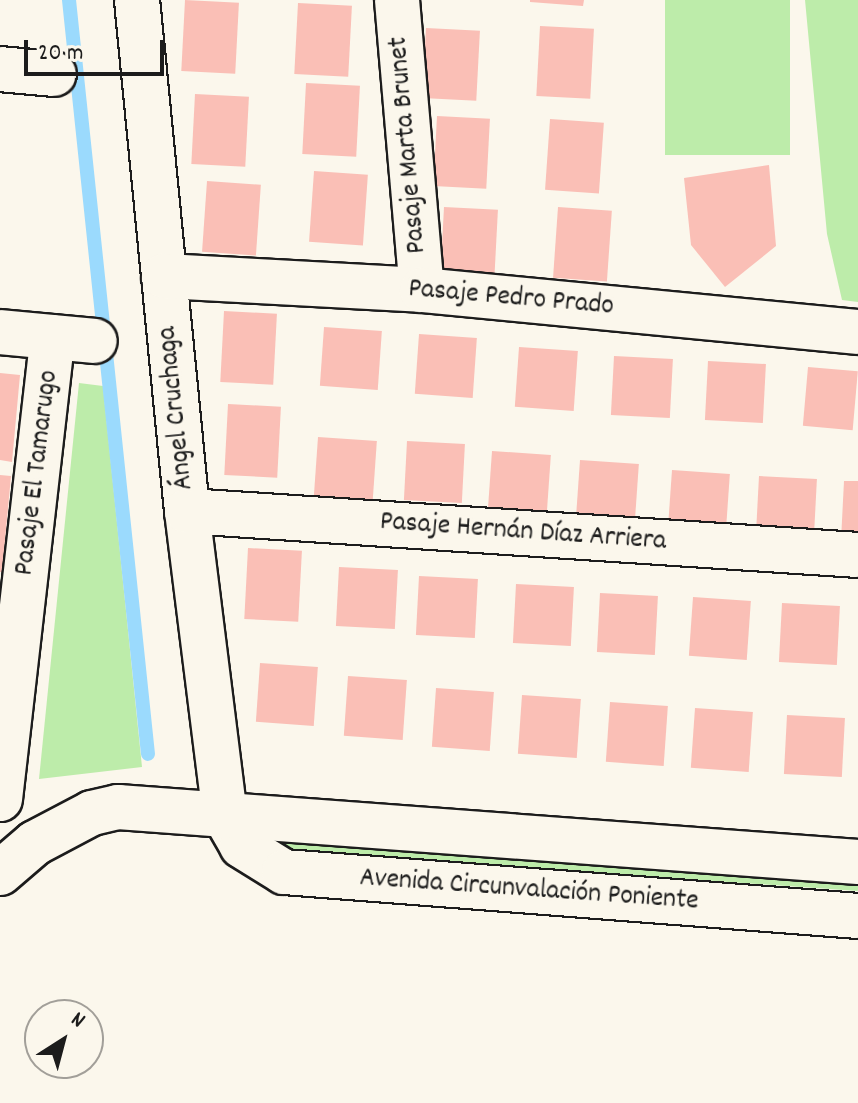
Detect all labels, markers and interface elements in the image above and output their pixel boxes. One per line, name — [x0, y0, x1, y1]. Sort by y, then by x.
scale bar — [28, 24, 168, 74]
street label: Pasaje Marta Brunet — [383, 35, 435, 255]
text: 20 m — [38, 37, 84, 71]
street label: Pasaje Pedro Prado — [407, 273, 615, 325]
street label: Ángel Cruchaga — [152, 325, 202, 491]
street label: Pasaje El Tamarugo — [9, 368, 67, 578]
street label: Pasaje Hernán Díaz Arriera — [379, 506, 667, 560]
street label: Avenida Circunvalación Poniente — [358, 862, 700, 920]
north arrow — [24, 999, 104, 1079]
text: N — [64, 1005, 91, 1037]

